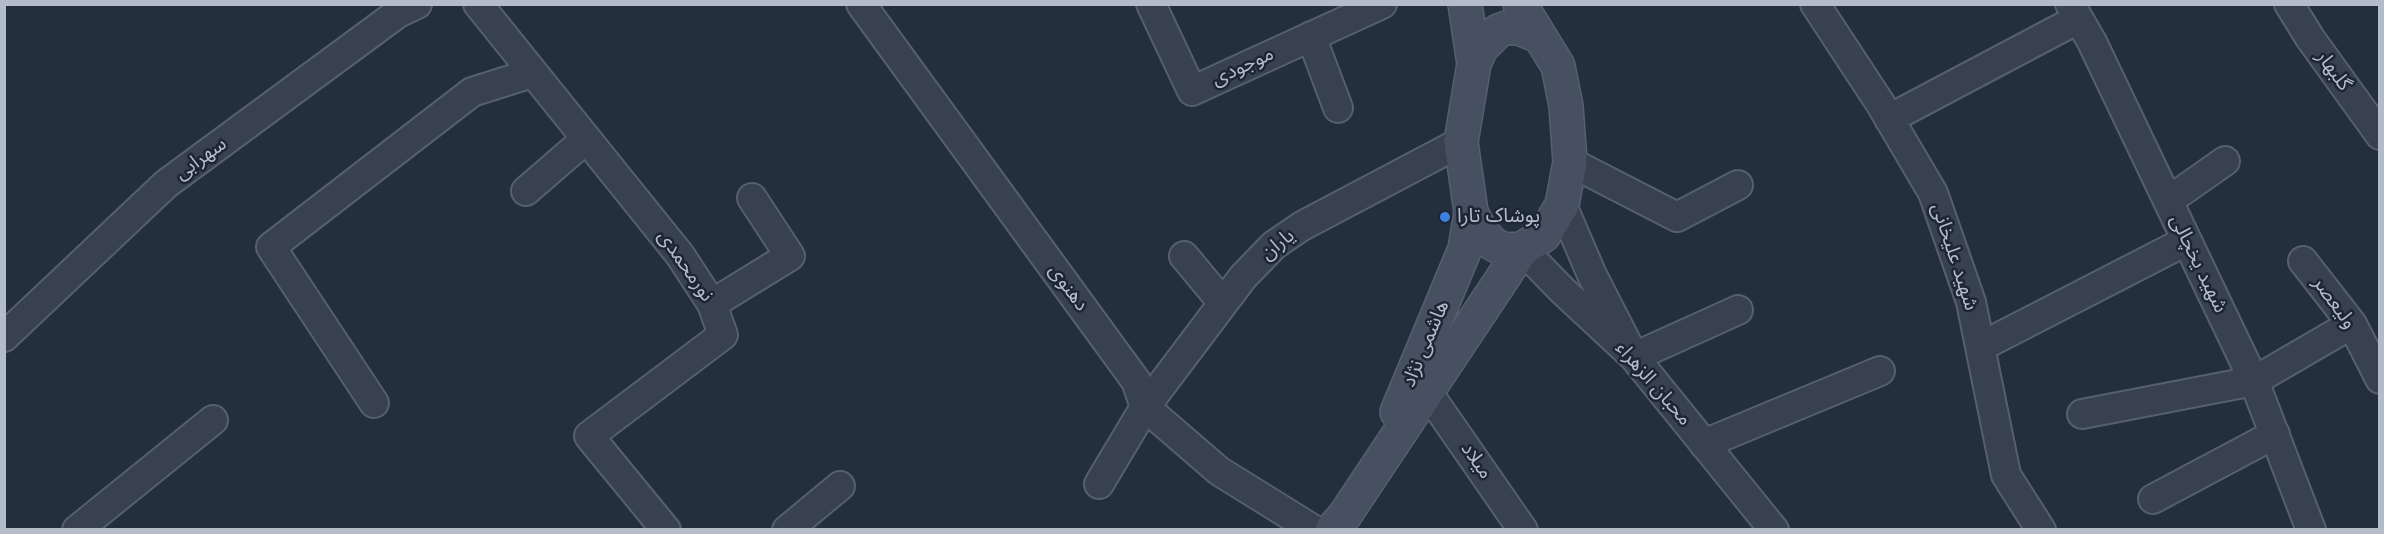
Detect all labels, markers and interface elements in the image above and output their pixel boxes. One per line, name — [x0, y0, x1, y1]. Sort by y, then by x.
street label: موجودی — [1208, 42, 1278, 92]
street label: گلبهار — [2310, 46, 2356, 96]
street label: سهرابی — [170, 132, 232, 186]
street label: شهید علیخانی — [1925, 200, 1983, 314]
place label: پوشاک تارا — [1457, 205, 1540, 229]
marker: پوشاک تارا — [1438, 210, 1452, 224]
street label: شهید یخچالی — [2164, 211, 2232, 317]
street label: یاران — [1256, 224, 1300, 266]
street label: نورمحمدی — [652, 226, 718, 306]
street label: دهنوی — [1043, 260, 1093, 316]
street label: ولیعصر — [2307, 272, 2361, 334]
street label: هاشمی نژاد — [1397, 297, 1455, 391]
street label: محبان الزهراء — [1610, 337, 1696, 431]
street label: میلاد — [1455, 438, 1497, 484]

